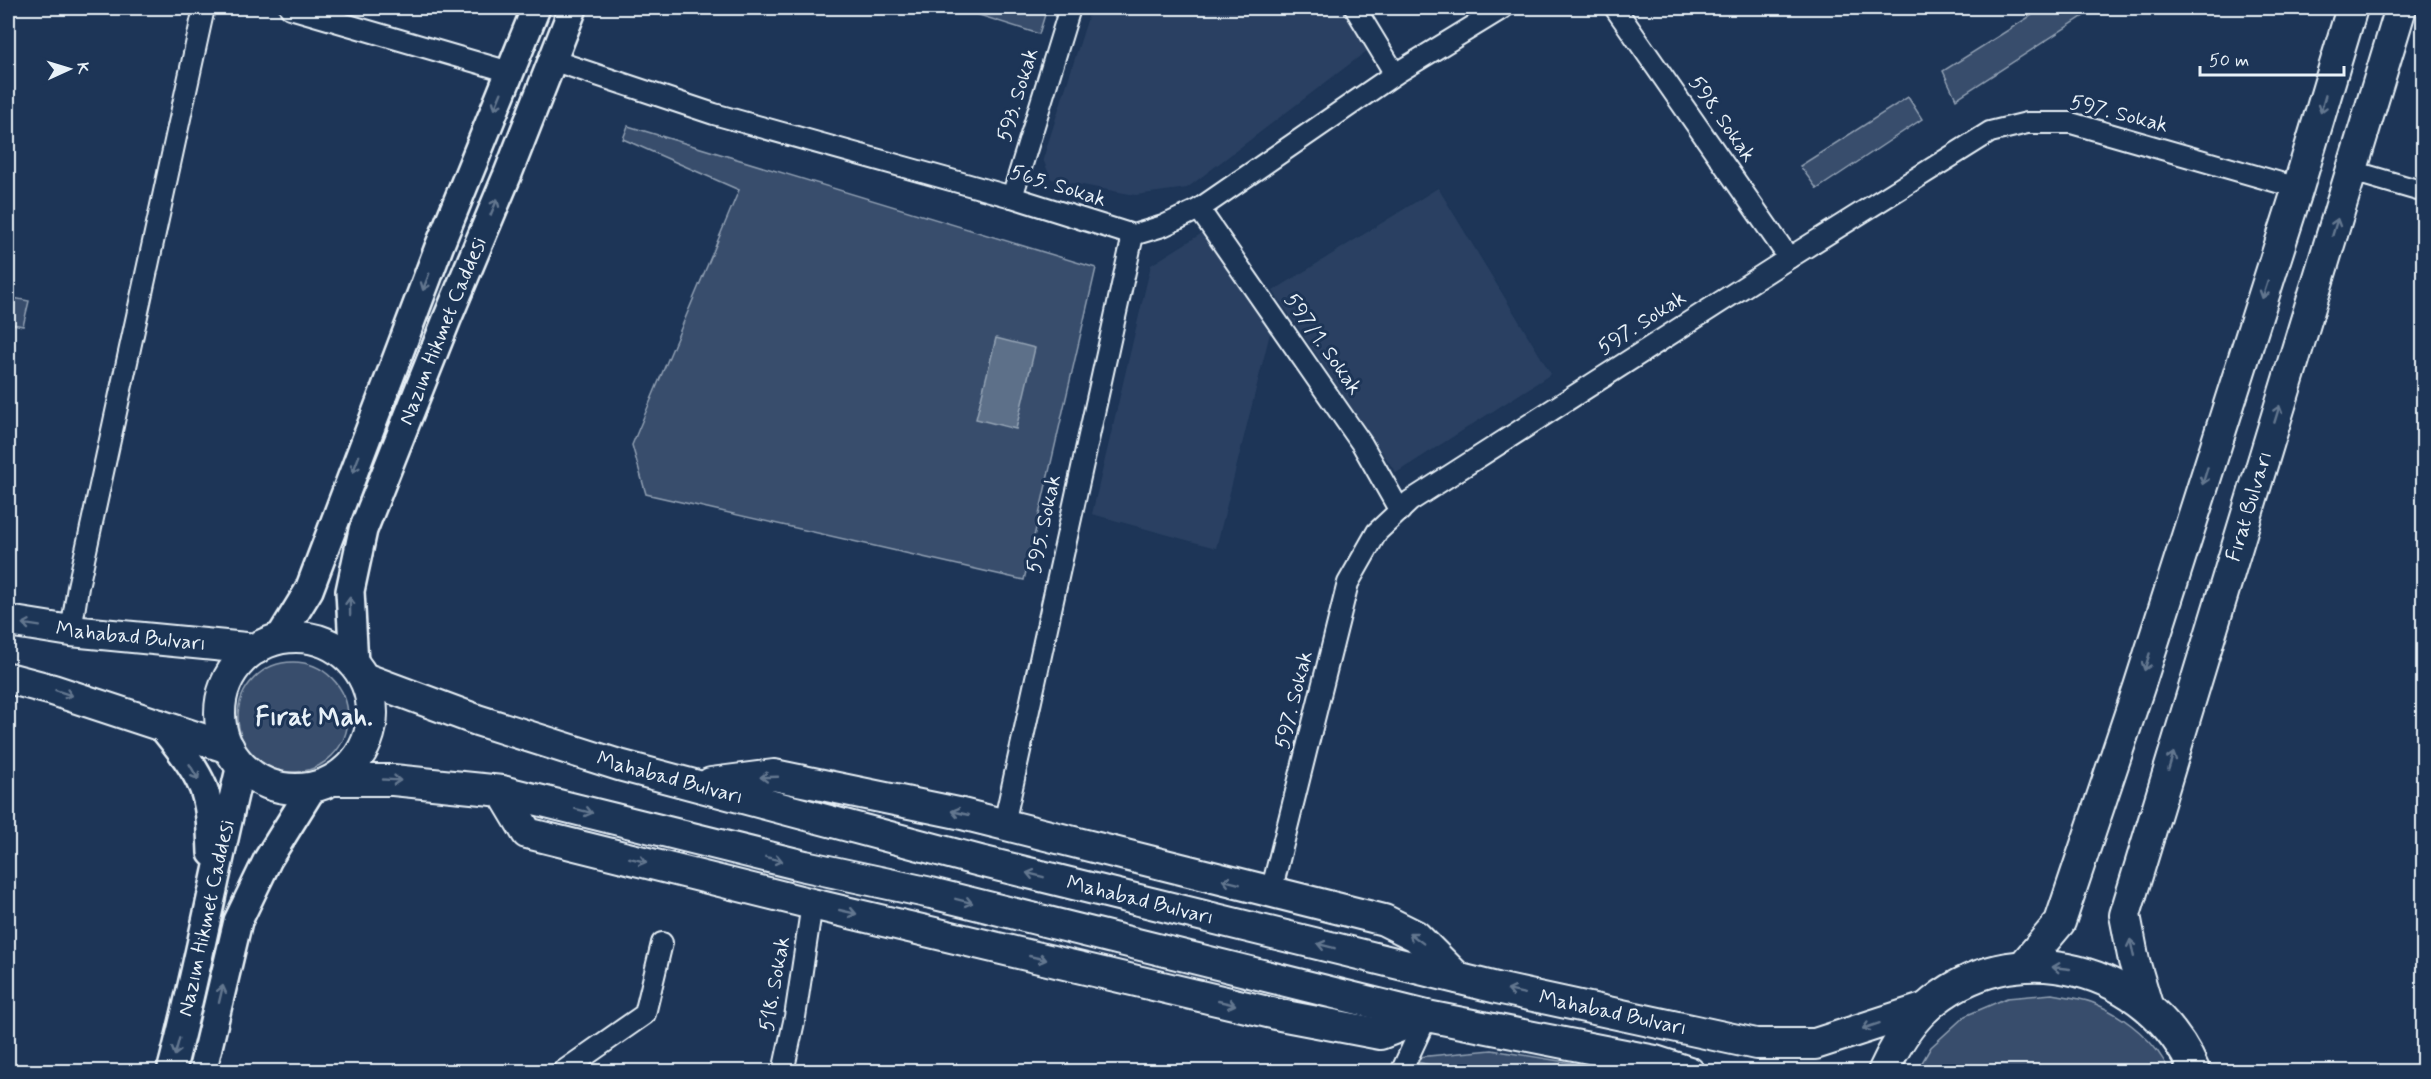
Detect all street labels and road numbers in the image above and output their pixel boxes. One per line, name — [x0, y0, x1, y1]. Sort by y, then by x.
street label: 593. Sokak — [990, 45, 1046, 145]
street label: 598. Sokak — [1682, 70, 1762, 168]
street label: 597. Sokak — [2067, 88, 2171, 140]
street label: 565. Sokak — [1007, 158, 1109, 214]
street label: Nazım Hikmet Caddesi — [392, 233, 494, 429]
street label: 597. Sokak — [1592, 284, 1692, 362]
street label: 597/1. Sokak — [1278, 287, 1368, 401]
street label: Fırat Bulvarı — [2219, 448, 2279, 565]
street label: 595. Sokak — [1020, 472, 1068, 576]
street label: Mahabad Bulvarı — [54, 615, 207, 658]
street label: 597. Sokak — [1268, 648, 1320, 752]
street label: Mahabad Bulvarı — [593, 745, 746, 811]
street label: Nazım Hikmet Caddesi — [171, 817, 242, 1019]
street label: Mahabad Bulvarı — [1064, 869, 1217, 932]
street label: 518. Sokak — [753, 934, 797, 1034]
street label: Mahabad Bulvarı — [1536, 983, 1689, 1043]

